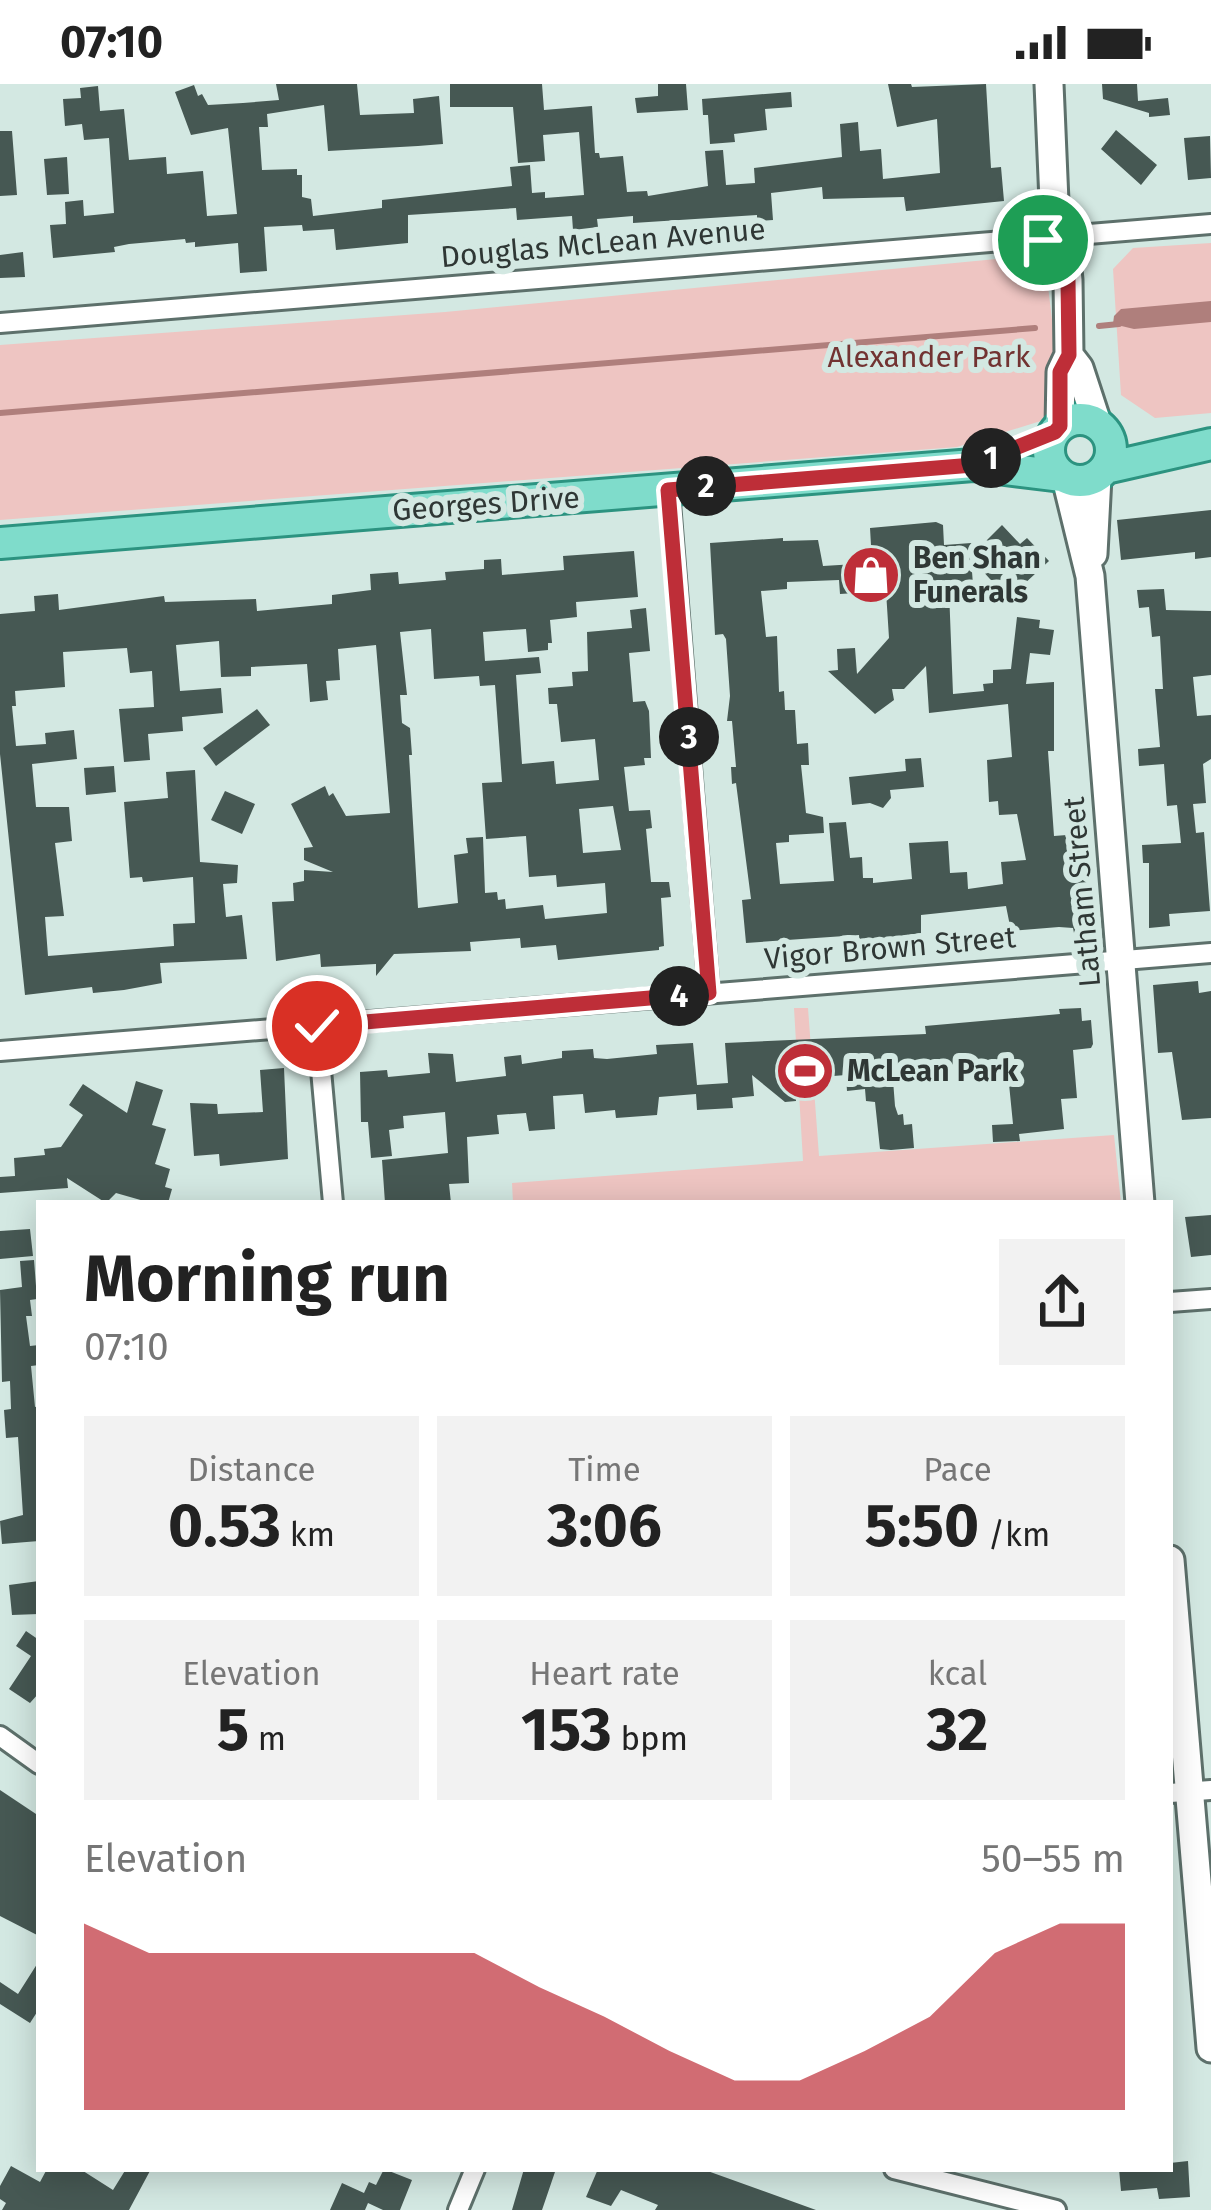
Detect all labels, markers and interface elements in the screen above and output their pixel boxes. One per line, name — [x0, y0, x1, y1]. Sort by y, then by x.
text: 07:10 — [60, 15, 163, 69]
pin — [992, 189, 1094, 291]
icon: arrive — [1010, 207, 1076, 273]
street label: Douglas McLean Avenue — [439, 211, 767, 275]
park label: Alexander Park — [828, 339, 1031, 375]
pin: 1 — [961, 428, 1021, 488]
text: 1 — [983, 438, 999, 478]
pin: 2 — [676, 456, 736, 516]
text: 2 — [697, 466, 715, 506]
street label: Georges Drive — [391, 479, 581, 529]
place label: Ben Shan Funerals — [913, 540, 1041, 610]
shop icon: Ben Shan Funerals — [840, 544, 902, 606]
pin: 3 — [659, 707, 719, 767]
text: 3 — [680, 717, 698, 757]
street label: Latham Street — [1056, 795, 1108, 989]
street label: Vigor Brown Street — [763, 919, 1017, 977]
pin: 4 — [649, 966, 709, 1026]
pin — [266, 975, 368, 1077]
text: 4 — [670, 976, 688, 1016]
icon: check — [284, 993, 350, 1059]
sports icon: McLean Park — [774, 1040, 836, 1102]
place label: McLean Park — [847, 1053, 1019, 1089]
text: Morning run — [84, 1239, 450, 1318]
button: share — [999, 1239, 1125, 1365]
text: 07:10 — [84, 1324, 169, 1370]
text: Distance — [187, 1450, 316, 1490]
text: Time — [568, 1450, 641, 1490]
text: Pace — [923, 1450, 992, 1490]
text: 0.53 — [168, 1490, 281, 1562]
text: 3:06 — [547, 1490, 662, 1562]
text: 5:50 — [865, 1490, 979, 1562]
text: km — [281, 1515, 335, 1555]
text: /km — [979, 1515, 1050, 1555]
text: Elevation — [182, 1654, 321, 1694]
text: Heart rate — [529, 1654, 680, 1694]
text: kcal — [928, 1654, 987, 1694]
text: 5 — [217, 1694, 249, 1766]
text: 153 — [521, 1694, 612, 1766]
text: 32 — [927, 1694, 988, 1766]
text: m — [249, 1719, 286, 1759]
text: bpm — [612, 1719, 688, 1759]
text: Elevation — [84, 1836, 247, 1882]
text: 50–55 m — [981, 1836, 1125, 1882]

